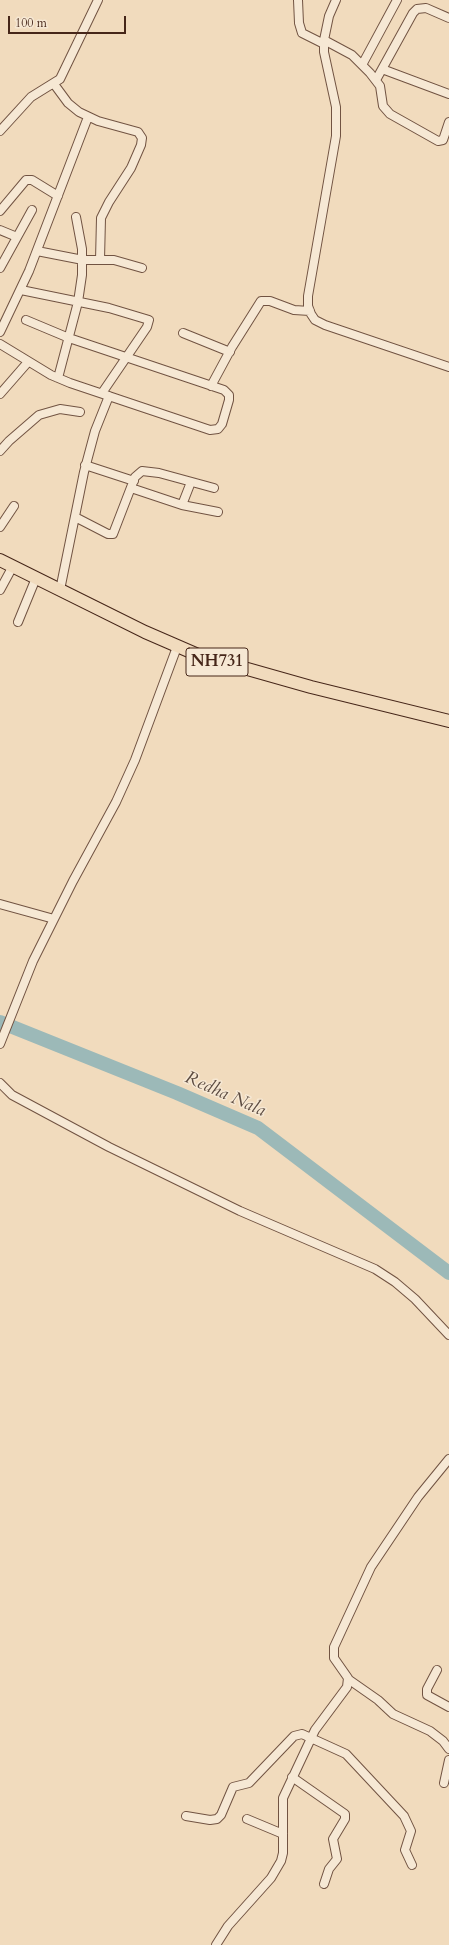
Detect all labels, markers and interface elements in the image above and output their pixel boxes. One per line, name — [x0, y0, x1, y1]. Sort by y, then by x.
scale bar — [10, 8, 128, 34]
text: 100 m — [15, 15, 47, 31]
road number: NH731 — [186, 648, 248, 676]
water label: Redha Nala — [181, 1068, 269, 1122]

